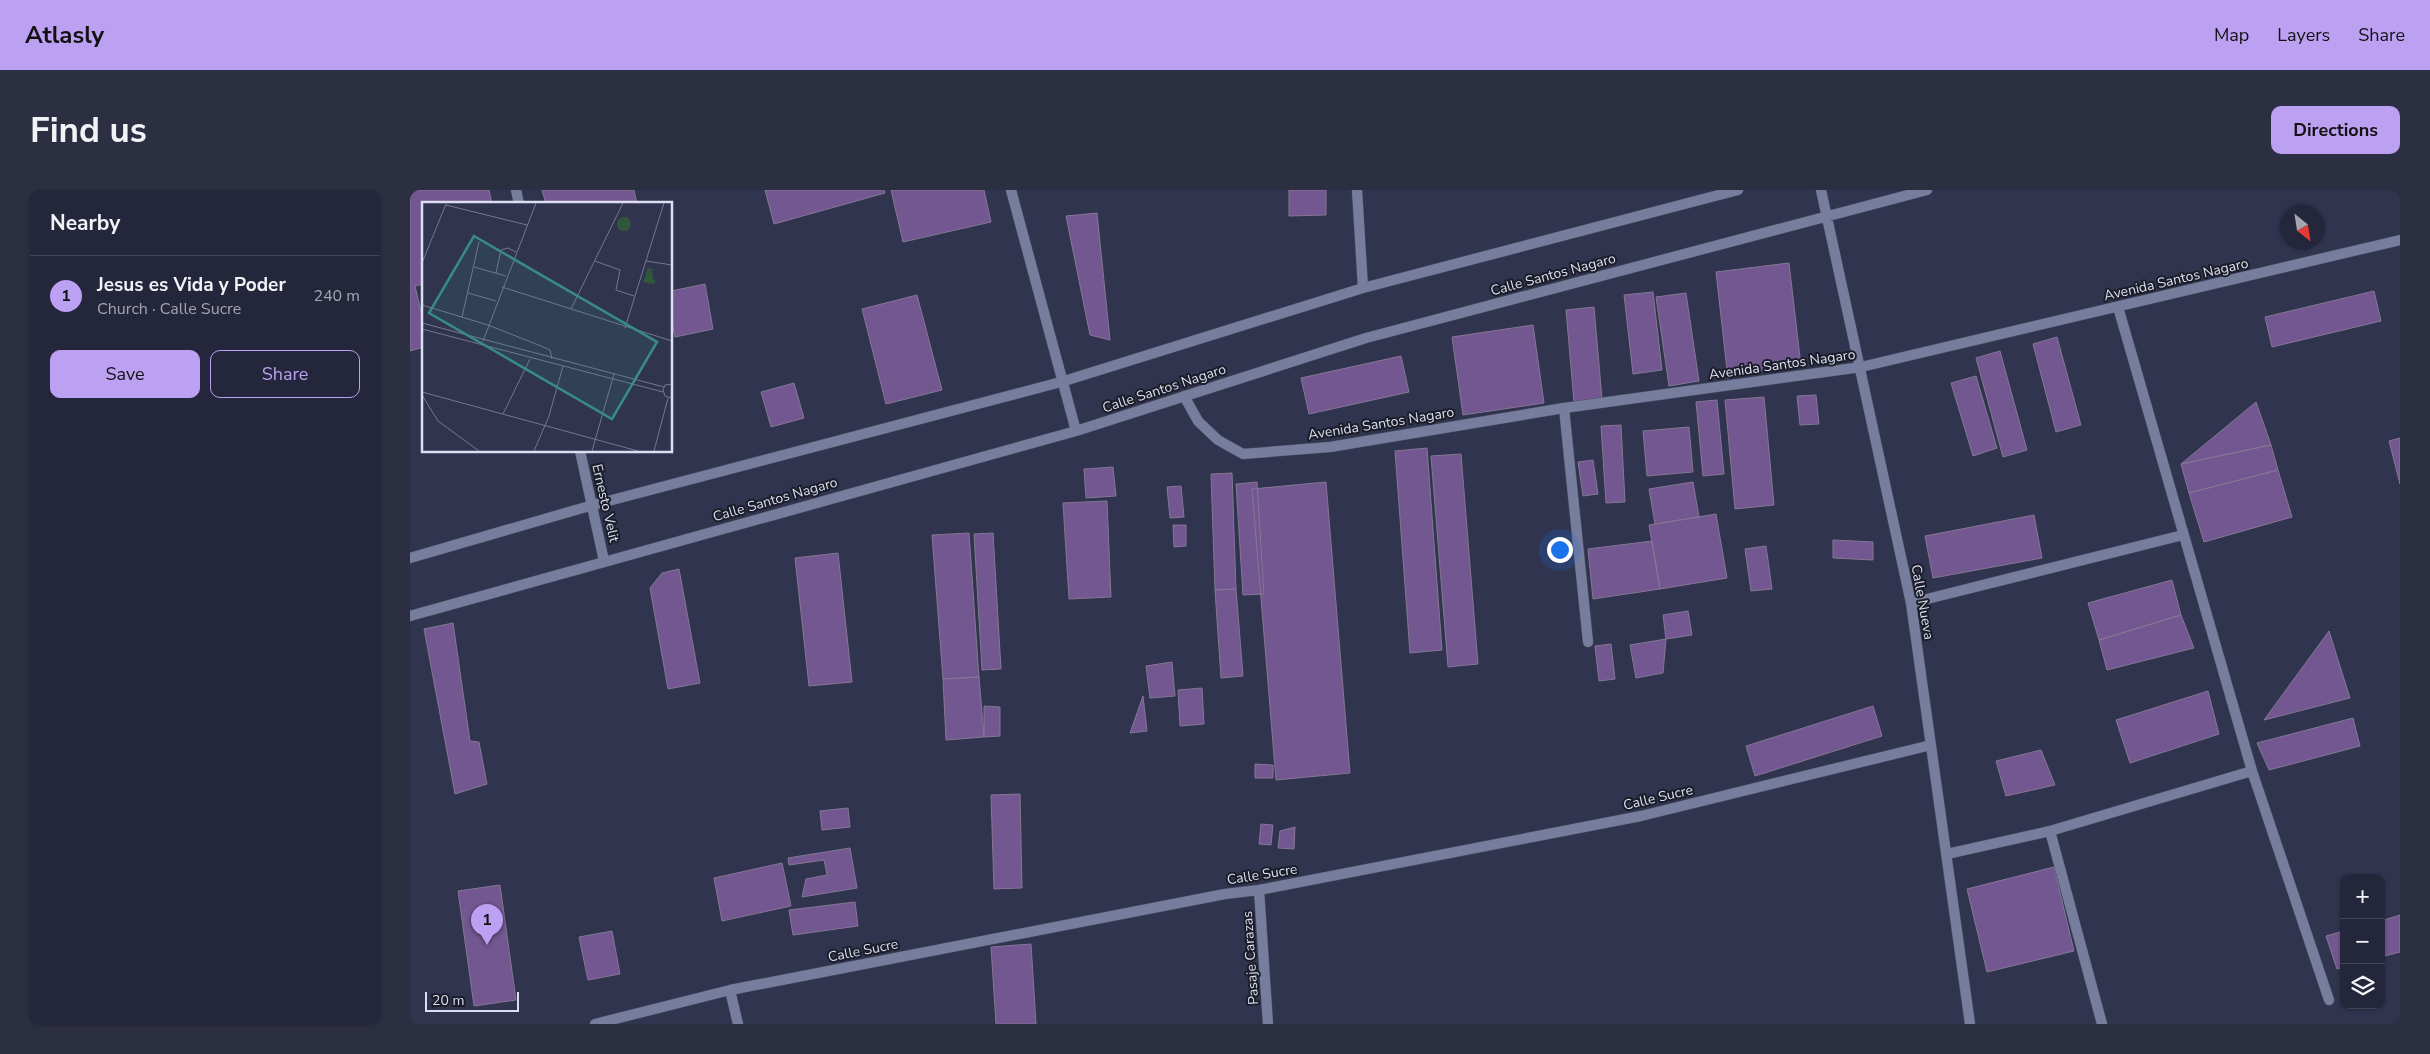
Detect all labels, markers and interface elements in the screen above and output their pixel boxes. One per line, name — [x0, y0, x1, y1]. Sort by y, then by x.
text: Atlasly — [25, 19, 104, 51]
text: Map — [2214, 23, 2249, 47]
text: Layers — [2277, 23, 2330, 47]
text: Share — [2358, 23, 2405, 47]
button: Directions — [2271, 106, 2400, 154]
text: Find us — [30, 107, 147, 154]
inset map — [422, 202, 672, 452]
north arrow — [2280, 205, 2325, 250]
text: Nearby — [50, 209, 120, 237]
street label: Calle Santos Nagaro — [1488, 249, 1618, 300]
street label: Avenida Santos Nagaro — [2102, 254, 2250, 305]
text: Jesus es Vida y Poder — [97, 272, 286, 298]
text: 1 — [61, 285, 71, 307]
text: 240 m — [313, 285, 360, 307]
text: Church · Calle Sucre — [97, 298, 241, 320]
street label: Avenida Santos Nagaro — [1708, 345, 1857, 384]
button: Save — [50, 350, 200, 398]
button: Share — [210, 350, 360, 398]
street label: Calle Santos Nagaro — [1100, 359, 1229, 417]
street label: Avenida Santos Nagaro — [1307, 403, 1456, 444]
street label: Ernesto Velit — [587, 462, 624, 544]
street label: Calle Santos Nagaro — [711, 473, 840, 526]
your location — [1547, 537, 1573, 563]
street label: Calle Nueva — [1907, 563, 1938, 641]
street label: Calle Sucre — [1621, 780, 1695, 815]
street label: Calle Sucre — [1225, 860, 1299, 889]
map controls — [2340, 874, 2385, 1009]
button: + — [2340, 874, 2385, 919]
pin: 1 — [471, 904, 503, 945]
street label: Pasaje Carazas — [1238, 910, 1263, 1006]
button: − — [2340, 919, 2385, 964]
street label: Calle Sucre — [826, 934, 900, 967]
button: layers — [2340, 964, 2385, 1009]
scale bar — [425, 989, 519, 1012]
text: 20 m — [432, 991, 464, 1010]

